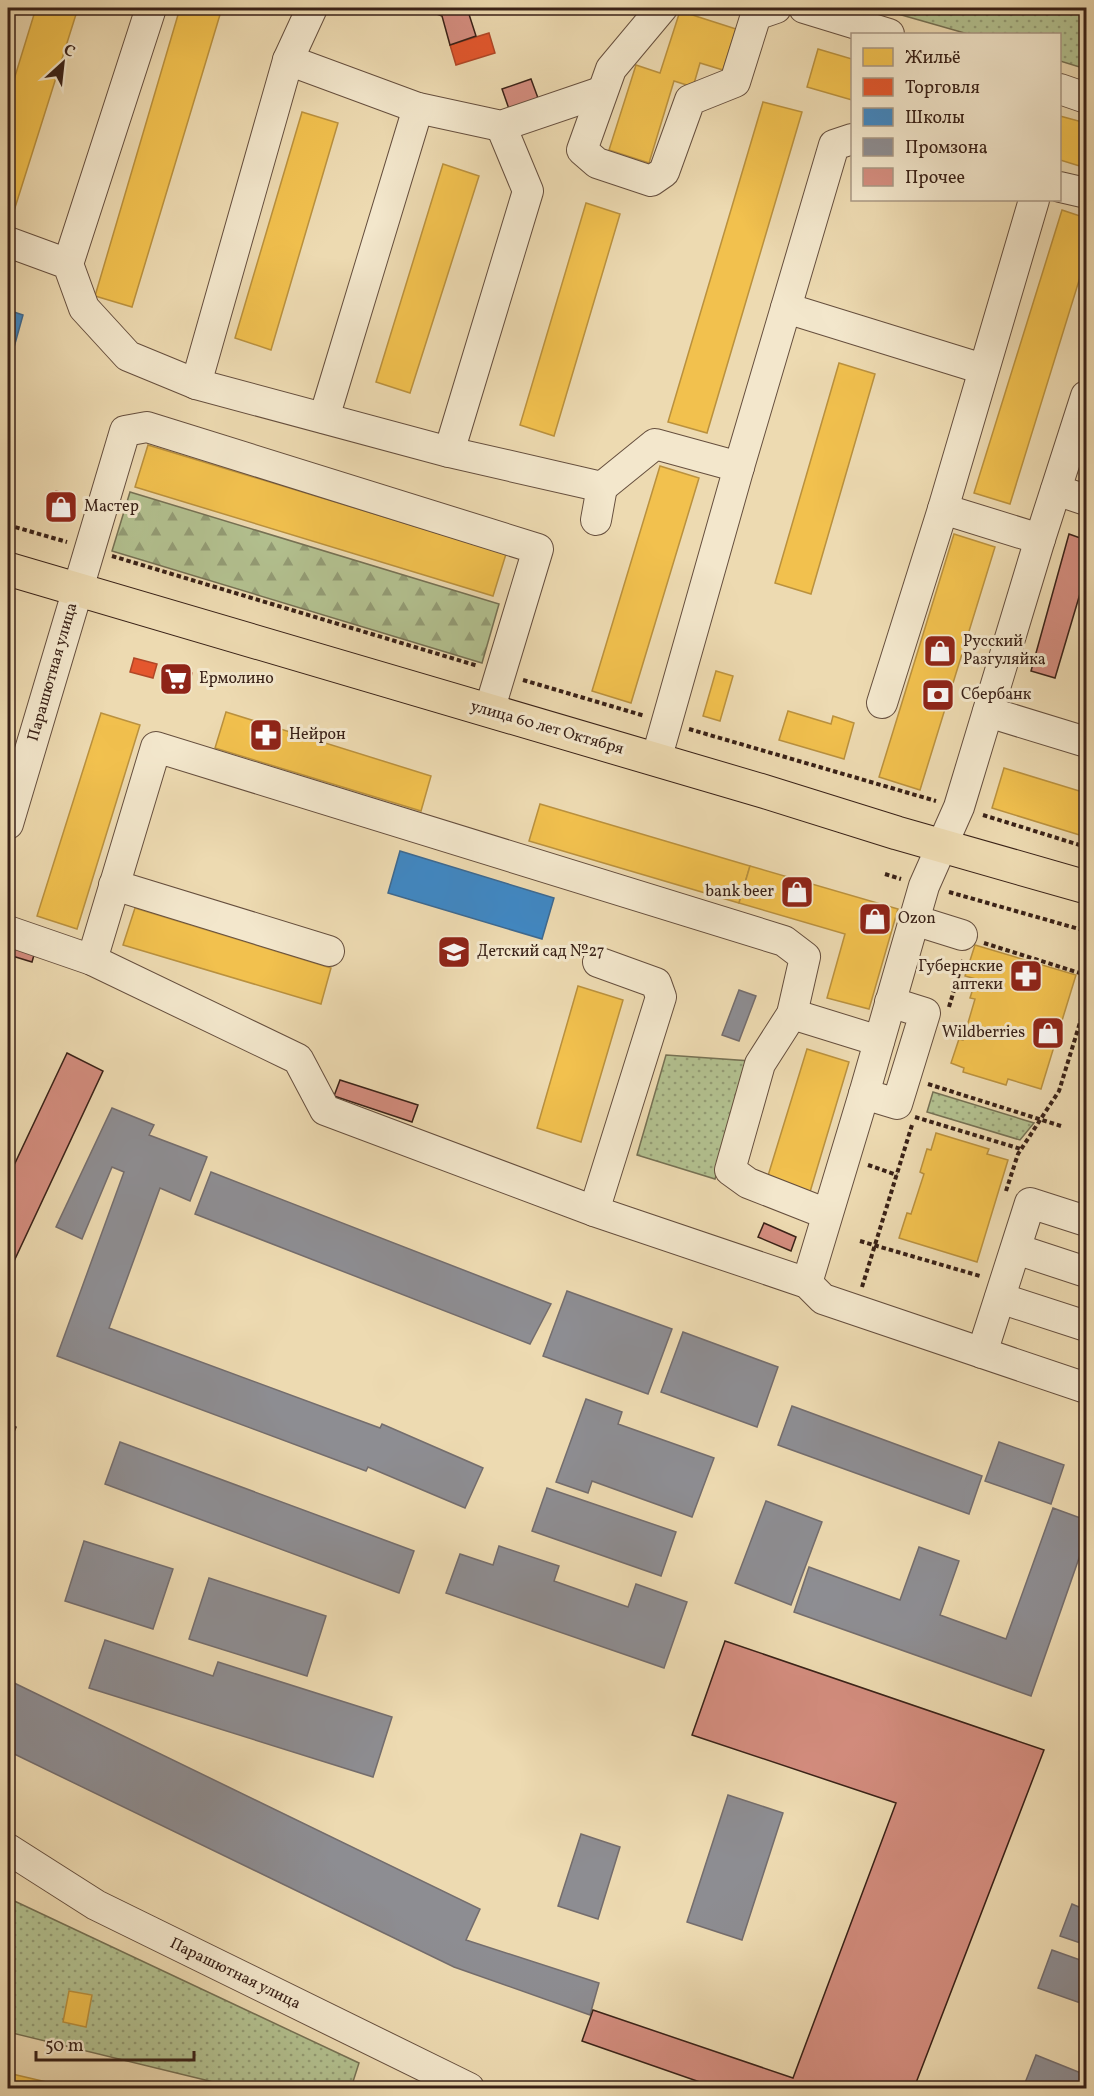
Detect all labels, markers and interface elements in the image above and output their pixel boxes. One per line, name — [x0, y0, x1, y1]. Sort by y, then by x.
north arrow — [33, 33, 93, 93]
legend — [851, 33, 1061, 201]
text: С — [59, 39, 78, 64]
text: Жильё — [905, 46, 961, 71]
text: Торговля — [905, 76, 980, 101]
text: Школы — [905, 106, 965, 131]
text: Промзона — [905, 136, 988, 161]
text: Прочее — [905, 166, 965, 191]
shop icon: Мастер — [43, 489, 79, 525]
place label: Мастер — [84, 496, 139, 518]
street label: Парашютная улица — [23, 600, 83, 744]
place label: Русский Разгуляйка — [963, 631, 1046, 671]
shop icon: Русский Разгуляйка — [922, 633, 958, 669]
supermarket icon: Ермолино — [158, 661, 194, 697]
place label: Ермолино — [199, 668, 274, 690]
bank icon: Сбербанк — [920, 677, 956, 713]
place label: Сбербанк — [961, 684, 1032, 706]
street label: улица 60 лет Октября — [468, 696, 626, 760]
pharmacy icon: Нейрон — [248, 717, 284, 753]
place label: Нейрон — [289, 724, 346, 746]
shop icon: bank beer — [779, 874, 815, 910]
place label: bank beer — [705, 881, 774, 903]
shop icon: Ozon — [857, 901, 893, 937]
place label: Ozon — [898, 908, 936, 930]
school or university icon: Детский сад №27 — [436, 934, 472, 970]
place label: Детский сад №27 — [477, 941, 605, 963]
place label: Губернские аптеки — [918, 956, 1003, 996]
pharmacy icon: Губернские аптеки — [1008, 958, 1044, 994]
shop icon: Wildberries — [1030, 1015, 1066, 1051]
place label: Wildberries — [942, 1022, 1025, 1044]
street label: Парашютная улица — [166, 1933, 304, 2015]
scale bar — [36, 2024, 194, 2062]
text: 50 m — [45, 2034, 84, 2059]

